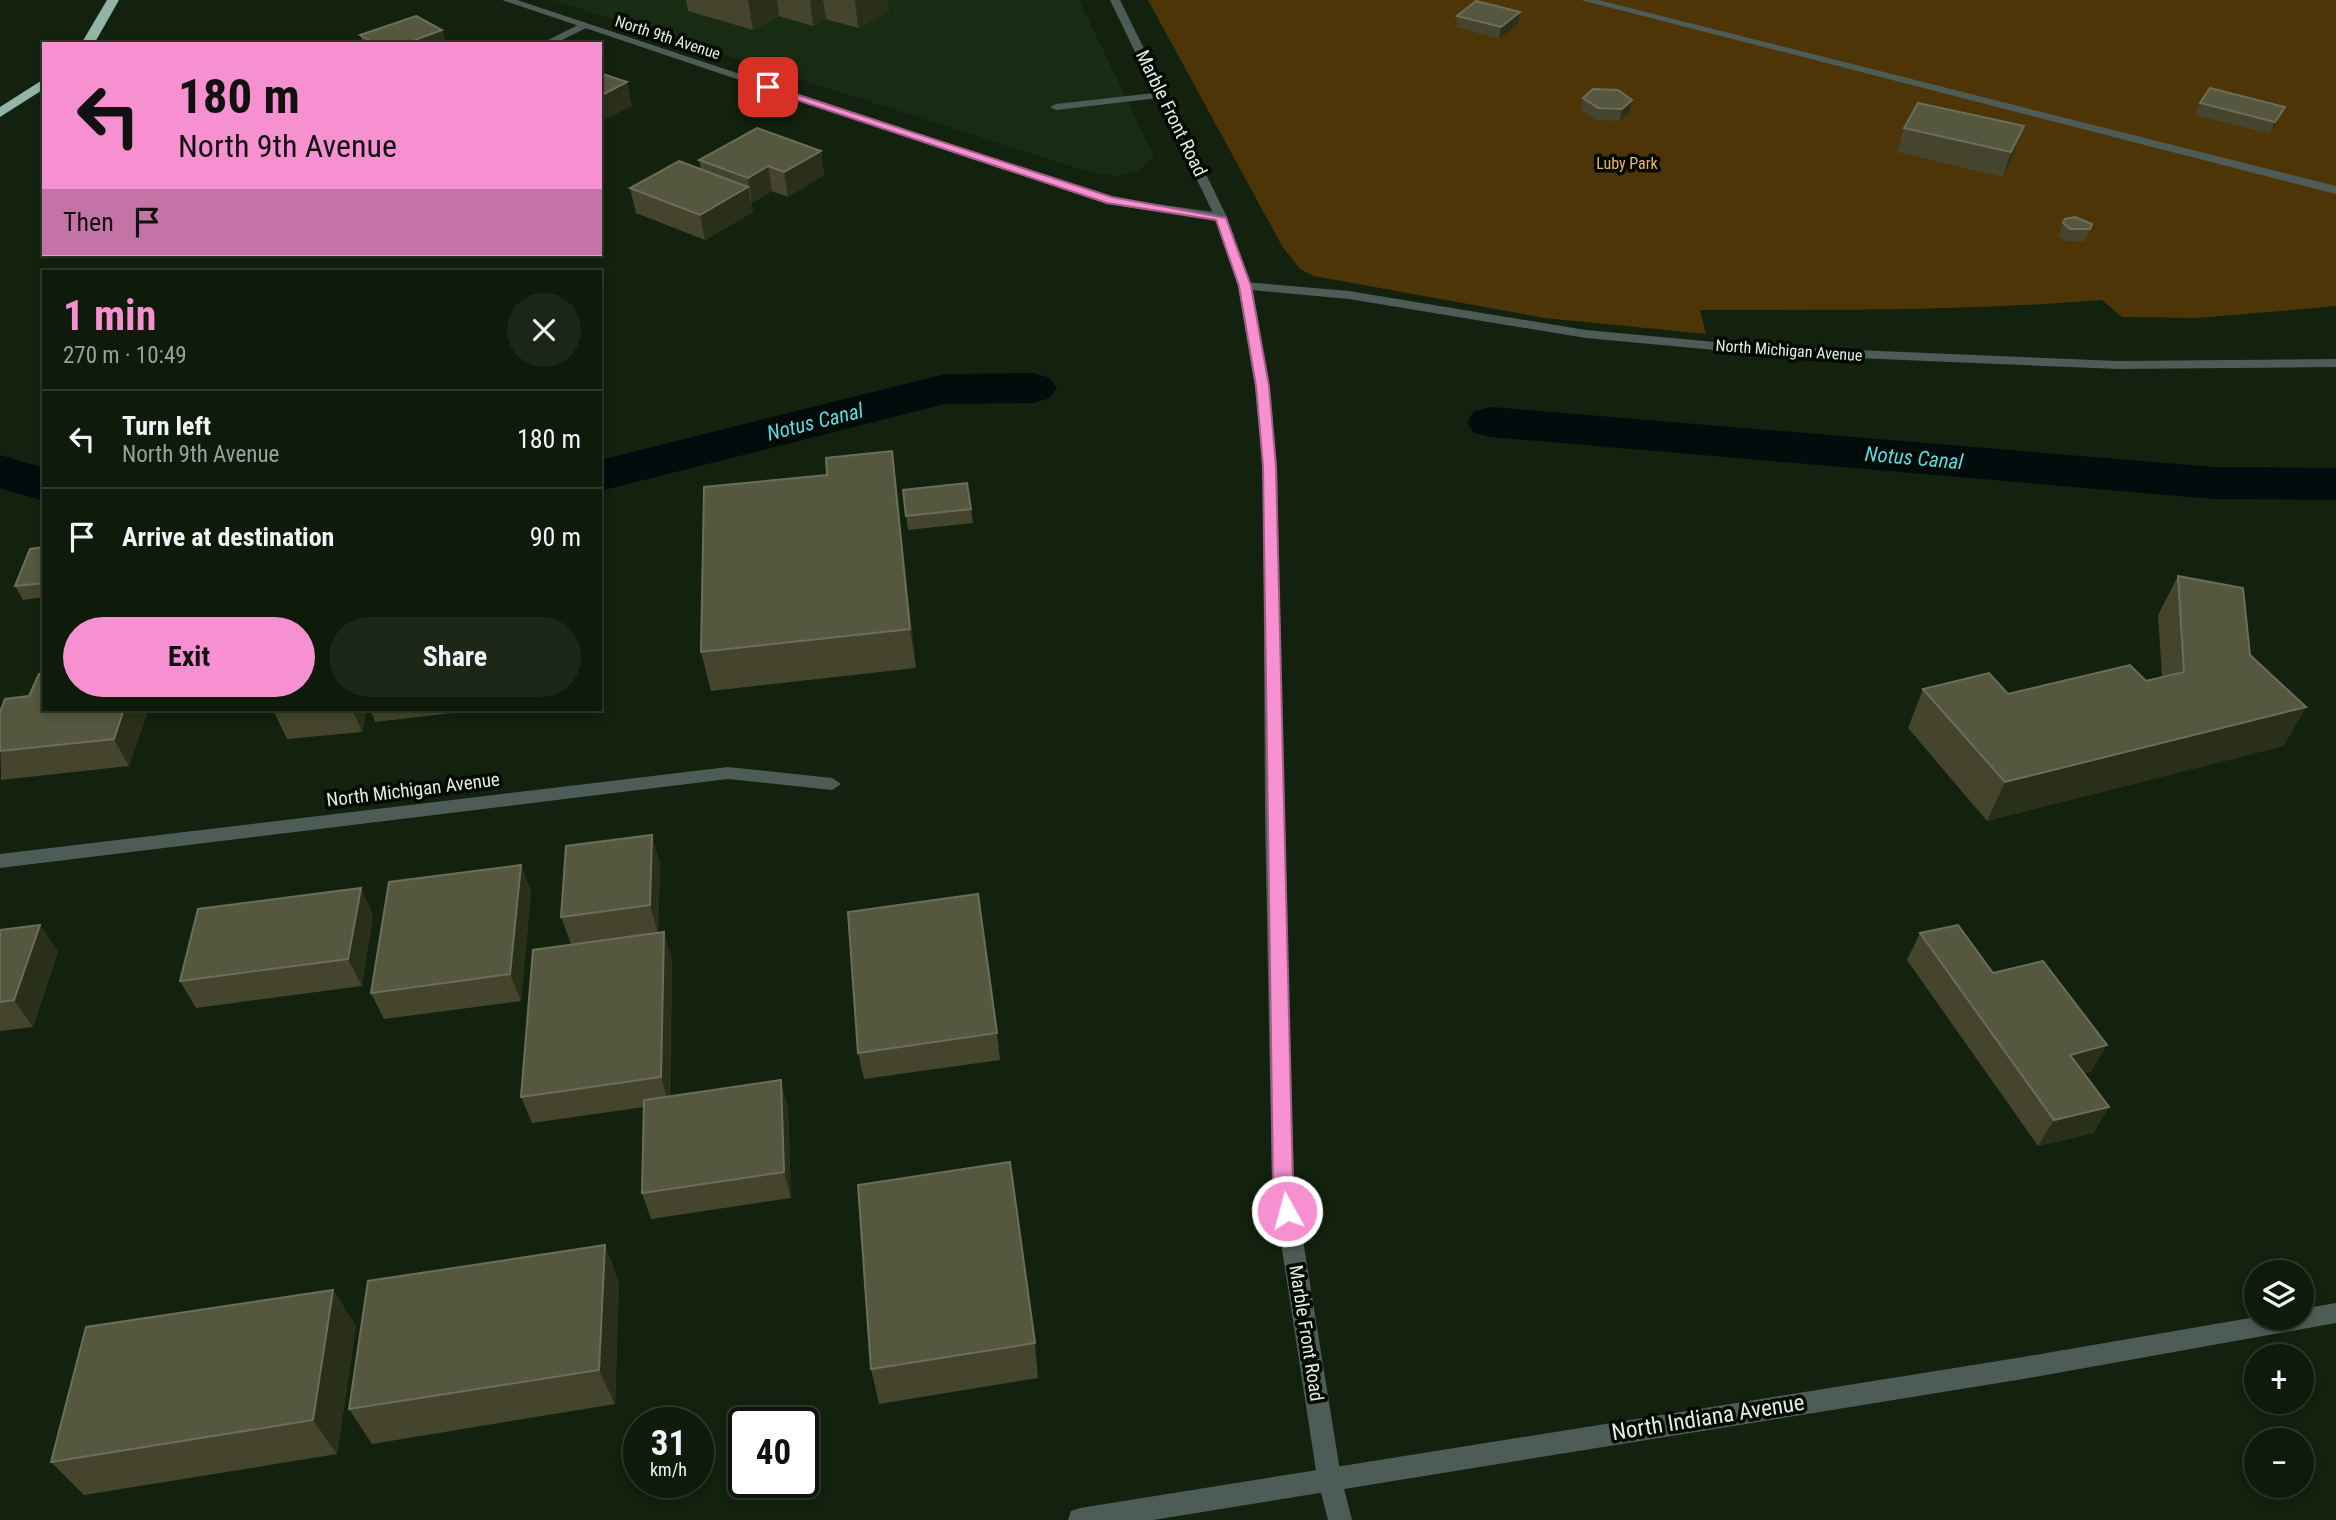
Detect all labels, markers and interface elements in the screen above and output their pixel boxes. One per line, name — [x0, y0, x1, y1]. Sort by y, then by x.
street label: North 9th Avenue — [613, 12, 723, 63]
street label: Marble Front Road — [1131, 46, 1212, 180]
pin — [738, 57, 798, 117]
text: 180 m — [178, 68, 300, 125]
icon: arrive — [749, 68, 787, 106]
icon: left — [63, 70, 154, 161]
text: North 9th Avenue — [178, 127, 397, 165]
park label: Luby Park — [1596, 154, 1659, 173]
icon: arrive — [128, 203, 166, 241]
text: Then — [63, 207, 114, 237]
text: 1 min — [63, 291, 156, 340]
button: close — [507, 293, 581, 367]
street label: North Michigan Avenue — [1715, 336, 1863, 365]
text: 270 m · 10:49 — [63, 342, 187, 369]
water label: Notus Canal — [764, 398, 866, 446]
text: Turn left — [122, 411, 211, 441]
icon: left — [63, 420, 101, 458]
text: 180 m — [517, 424, 581, 454]
text: North 9th Avenue — [122, 441, 279, 468]
water label: Notus Canal — [1864, 442, 1964, 474]
icon: arrive — [63, 518, 101, 556]
text: Arrive at destination — [122, 522, 334, 552]
text: 90 m — [530, 522, 581, 552]
button: Exit — [63, 617, 315, 697]
button: Share — [329, 617, 581, 697]
street label: North Michigan Avenue — [325, 767, 501, 812]
position arrow — [1250, 1174, 1324, 1248]
map controls — [2244, 1260, 2314, 1498]
button: layers — [2244, 1260, 2314, 1330]
street label: Marble Front Road — [1284, 1263, 1329, 1403]
button: + — [2244, 1344, 2314, 1414]
street label: North Indiana Avenue — [1610, 1389, 1806, 1446]
speed limit sign: 40 — [728, 1407, 819, 1498]
text: 31 — [651, 1423, 686, 1464]
button: − — [2244, 1428, 2314, 1498]
text: km/h — [650, 1459, 687, 1480]

